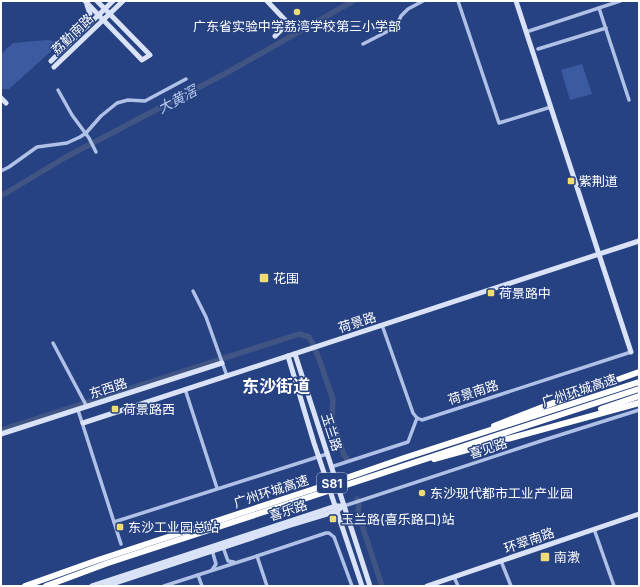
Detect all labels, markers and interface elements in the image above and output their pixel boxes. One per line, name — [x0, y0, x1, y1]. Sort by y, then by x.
marker: 广东省实验中学荔湾学校第三小学部 — [292, 7, 302, 17]
street label: 荔勤南路 — [48, 10, 96, 58]
place label: 广东省实验中学荔湾学校第三小学部 — [193, 18, 401, 34]
water label: 大黄滘 — [154, 81, 201, 116]
place label: 紫荆道 — [579, 173, 618, 189]
marker: 紫荆道 — [566, 176, 576, 186]
place label: 花围 — [273, 270, 299, 286]
marker: 花围 — [258, 272, 270, 284]
place label: 荷景路中 — [499, 285, 551, 301]
marker: 荷景路中 — [486, 288, 496, 298]
street label: 荷景路 — [336, 308, 378, 336]
street label: 广州环城高速 — [539, 370, 619, 410]
street label: 东西路 — [87, 374, 129, 402]
district label: 东沙街道 — [242, 376, 310, 396]
street label: 荷景南路 — [446, 376, 500, 408]
place label: 荷景路西 — [123, 401, 175, 417]
marker: 荷景路西 — [110, 404, 120, 414]
street label: 玉兰路 — [318, 411, 346, 453]
street label: 喜见路 — [467, 434, 509, 462]
street label: 广州环城高速 — [231, 471, 311, 511]
road number: S81 — [317, 473, 347, 493]
place label: 东沙现代都市工业产业园 — [430, 485, 573, 501]
marker: 东沙现代都市工业产业园 — [417, 488, 427, 498]
street label: 喜乐路 — [267, 496, 309, 524]
place label: 玉兰路(喜乐路口)站 — [341, 511, 454, 527]
marker: 玉兰路(喜乐路口)站 — [328, 514, 338, 524]
place label: 东沙工业园总站 — [128, 519, 219, 535]
marker: 东沙工业园总站 — [115, 522, 125, 532]
street label: 环翠南路 — [502, 524, 556, 556]
place label: 南漖 — [554, 549, 580, 565]
marker: 南漖 — [539, 551, 551, 563]

